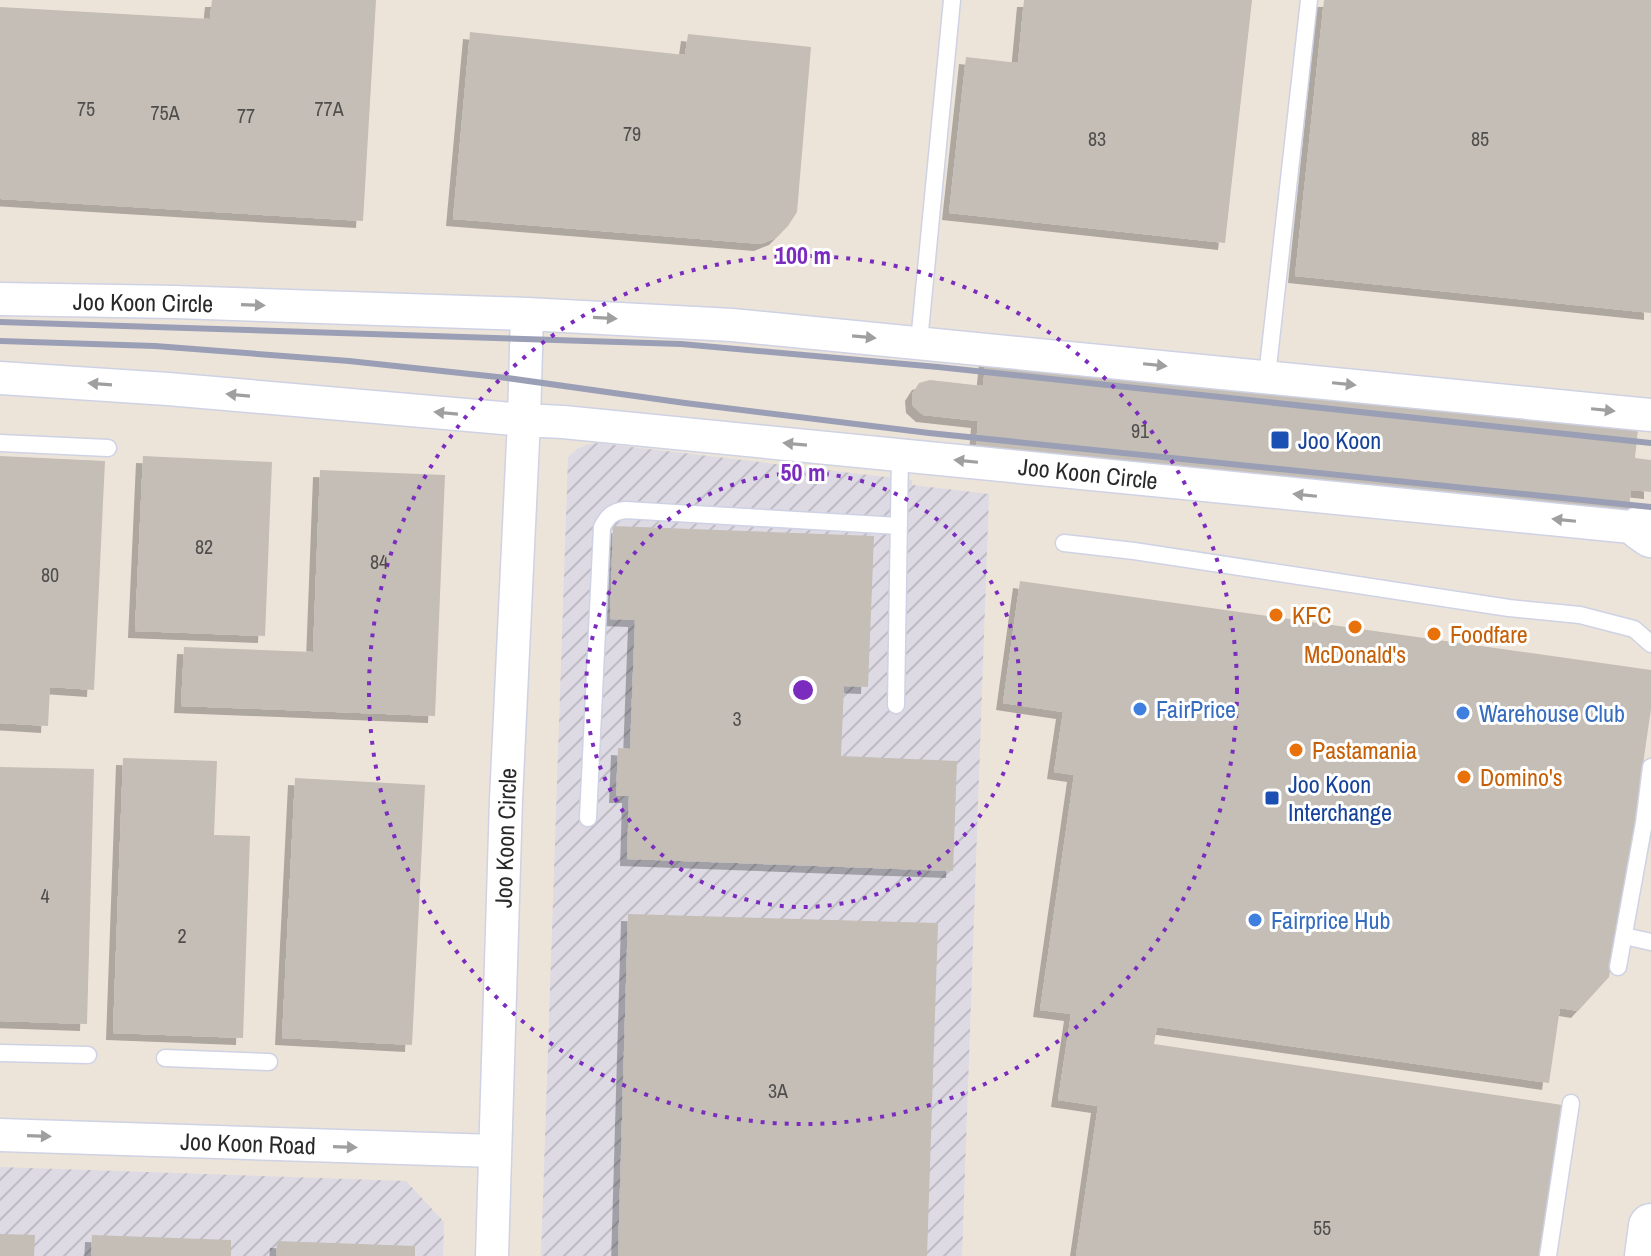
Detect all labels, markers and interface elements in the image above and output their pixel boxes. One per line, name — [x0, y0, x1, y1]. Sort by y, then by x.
house number: 75 — [77, 95, 95, 122]
house number: 77A — [314, 95, 344, 122]
house number: 75A — [150, 99, 180, 126]
house number: 77 — [237, 102, 255, 129]
house number: 79 — [623, 120, 641, 147]
house number: 83 — [1088, 125, 1106, 152]
house number: 85 — [1471, 125, 1489, 152]
text: 100 m — [775, 239, 831, 271]
street label: Joo Koon Circle — [73, 285, 213, 319]
one-way arrow — [241, 298, 266, 311]
one-way arrow — [593, 312, 618, 325]
one-way arrow — [852, 330, 877, 343]
one-way arrow — [1143, 359, 1168, 372]
one-way arrow — [1332, 377, 1357, 390]
one-way arrow — [87, 378, 112, 391]
one-way arrow — [225, 388, 250, 401]
one-way arrow — [1591, 404, 1616, 417]
one-way arrow — [433, 407, 458, 420]
house number: 91 — [1131, 417, 1149, 444]
place label: Joo Koon — [1298, 424, 1381, 456]
marker: Joo Koon — [1269, 429, 1291, 451]
one-way arrow — [782, 438, 807, 451]
street label: Joo Koon Circle — [1017, 450, 1159, 496]
one-way arrow — [953, 455, 978, 468]
text: 50 m — [781, 456, 825, 488]
one-way arrow — [1292, 488, 1317, 501]
one-way arrow — [1551, 514, 1576, 527]
house number: 82 — [195, 533, 213, 560]
house number: 84 — [370, 548, 388, 575]
house number: 80 — [41, 561, 59, 588]
place label: KFC — [1292, 599, 1331, 631]
marker: KFC — [1267, 606, 1285, 624]
marker: McDonald's — [1346, 618, 1364, 636]
place label: Foodfare — [1450, 618, 1528, 650]
marker: Foodfare — [1425, 625, 1443, 643]
place label: McDonald's — [1304, 638, 1406, 670]
centre of rings — [789, 676, 817, 704]
place label: FairPrice — [1156, 693, 1236, 725]
place label: Warehouse Club — [1479, 697, 1625, 729]
marker: FairPrice — [1131, 700, 1149, 718]
marker: Warehouse Club — [1454, 704, 1472, 722]
house number: 3 — [732, 705, 742, 732]
place label: Pastamania — [1312, 734, 1417, 766]
marker: Pastamania — [1287, 741, 1305, 759]
place label: Domino's — [1480, 761, 1563, 793]
street label: Joo Koon Circle — [487, 767, 523, 909]
place label: Joo Koon Interchange — [1288, 768, 1392, 828]
marker: Domino's — [1455, 768, 1473, 786]
marker: Joo Koon Interchange — [1263, 789, 1281, 807]
house number: 4 — [40, 882, 50, 909]
place label: Fairprice Hub — [1271, 904, 1390, 936]
marker: Fairprice Hub — [1246, 911, 1264, 929]
house number: 2 — [177, 922, 187, 949]
house number: 3A — [768, 1077, 788, 1104]
street label: Joo Koon Road — [180, 1125, 316, 1161]
one-way arrow — [27, 1130, 52, 1143]
one-way arrow — [333, 1140, 358, 1153]
house number: 55 — [1313, 1214, 1331, 1241]

